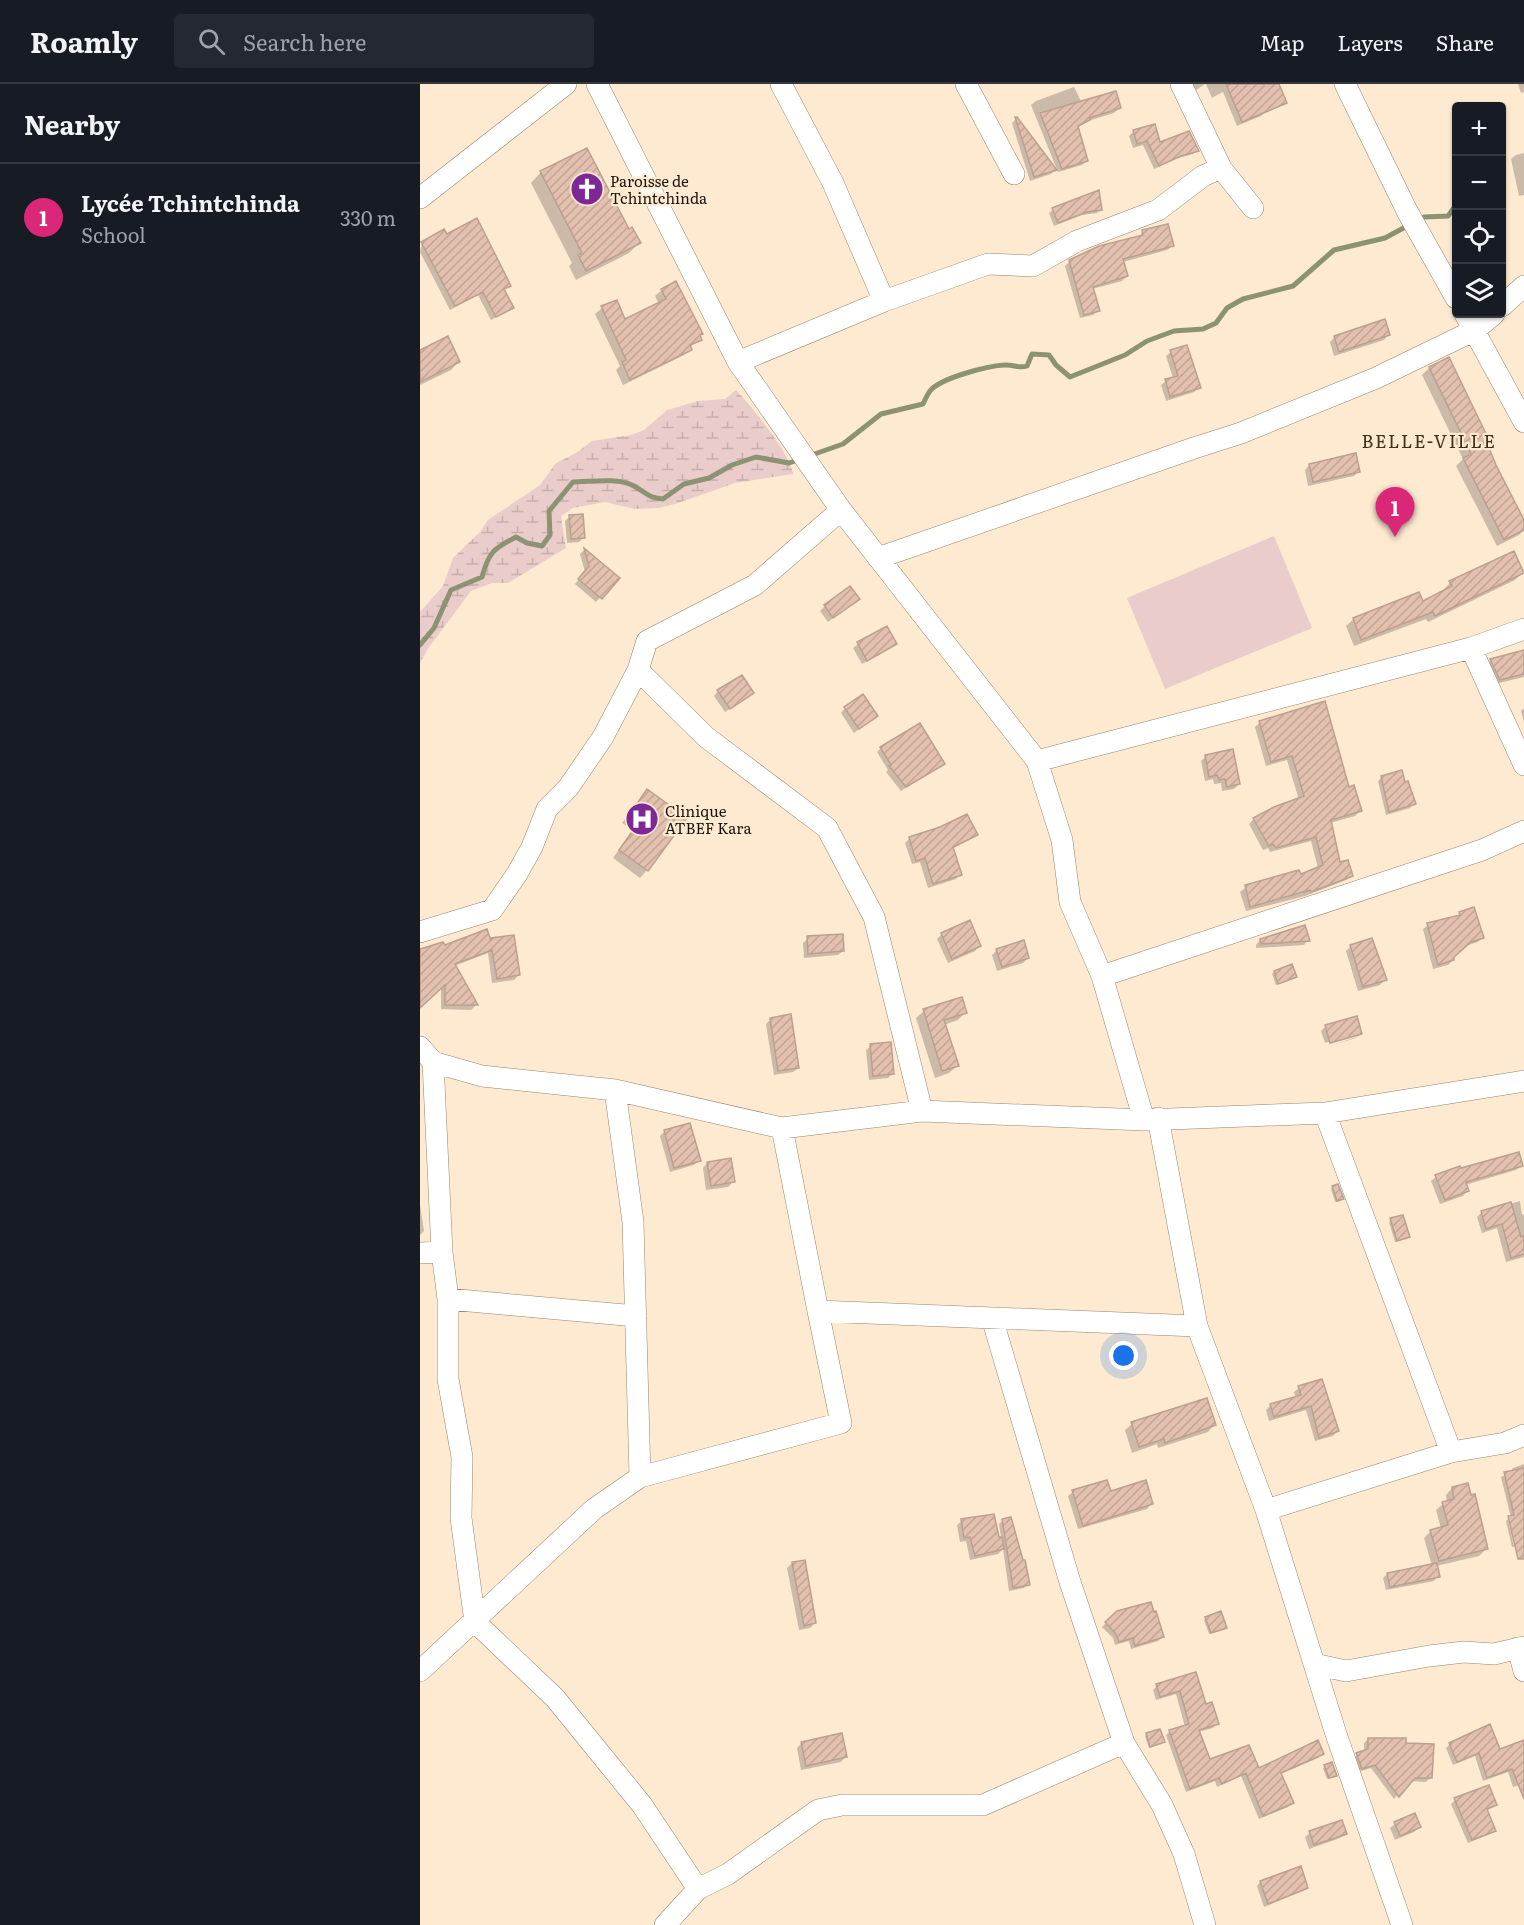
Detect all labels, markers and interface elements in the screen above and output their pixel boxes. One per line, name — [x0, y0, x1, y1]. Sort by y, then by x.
search box — [174, 14, 594, 68]
text: Roamly — [30, 20, 138, 62]
icon: search — [195, 25, 228, 58]
text: Search here — [243, 25, 366, 58]
text: Map — [1260, 26, 1305, 57]
text: Layers — [1338, 26, 1403, 57]
text: Share — [1436, 26, 1494, 57]
map controls — [1452, 102, 1506, 318]
button: + — [1452, 102, 1506, 156]
text: Nearby — [24, 104, 120, 143]
button: − — [1452, 156, 1506, 210]
place label: Paroisse de Tchintchinda — [610, 169, 708, 209]
church icon: Paroisse de Tchintchinda — [569, 171, 605, 207]
text: Lycée Tchintchinda — [81, 186, 300, 219]
text: 1 — [39, 202, 48, 232]
text: 330 m — [340, 202, 396, 232]
button: locate — [1452, 210, 1506, 264]
text: School — [81, 219, 146, 249]
button: layers — [1452, 264, 1506, 318]
district label: BELLE-VILLE — [1362, 427, 1496, 454]
pin: 1 — [1376, 488, 1414, 537]
place label: Clinique ATBEF Kara — [665, 799, 752, 839]
hospital icon: Clinique ATBEF Kara — [624, 801, 660, 837]
your location — [1109, 1341, 1138, 1370]

